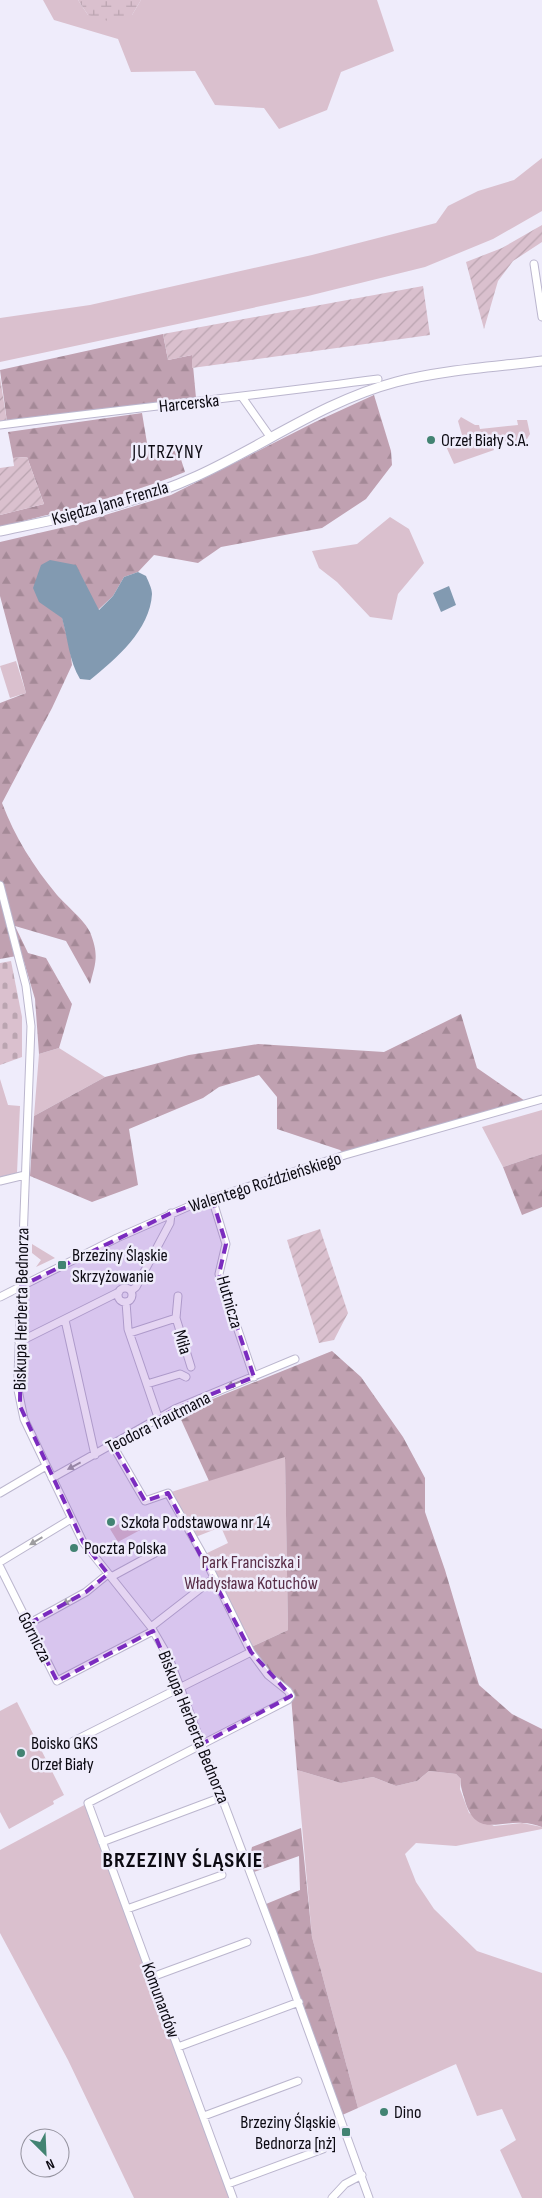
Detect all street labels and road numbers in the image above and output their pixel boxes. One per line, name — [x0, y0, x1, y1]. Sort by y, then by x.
street label: Harcerska — [158, 390, 220, 417]
street label: Księdza Jana Frenzla — [49, 477, 171, 530]
street label: Walentego Roździeńskiego — [186, 1148, 344, 1217]
street label: Biskupa Herberta Bednorza — [10, 1227, 33, 1391]
street label: Hutnicza — [212, 1273, 247, 1331]
street label: Miła — [169, 1327, 196, 1357]
street label: Teodora Trautmana — [102, 1387, 214, 1458]
street label: Górnicza — [13, 1609, 56, 1666]
street label: Biskupa Herberta Bednorza — [153, 1648, 234, 1807]
street label: Komunardów — [137, 1960, 184, 2041]

